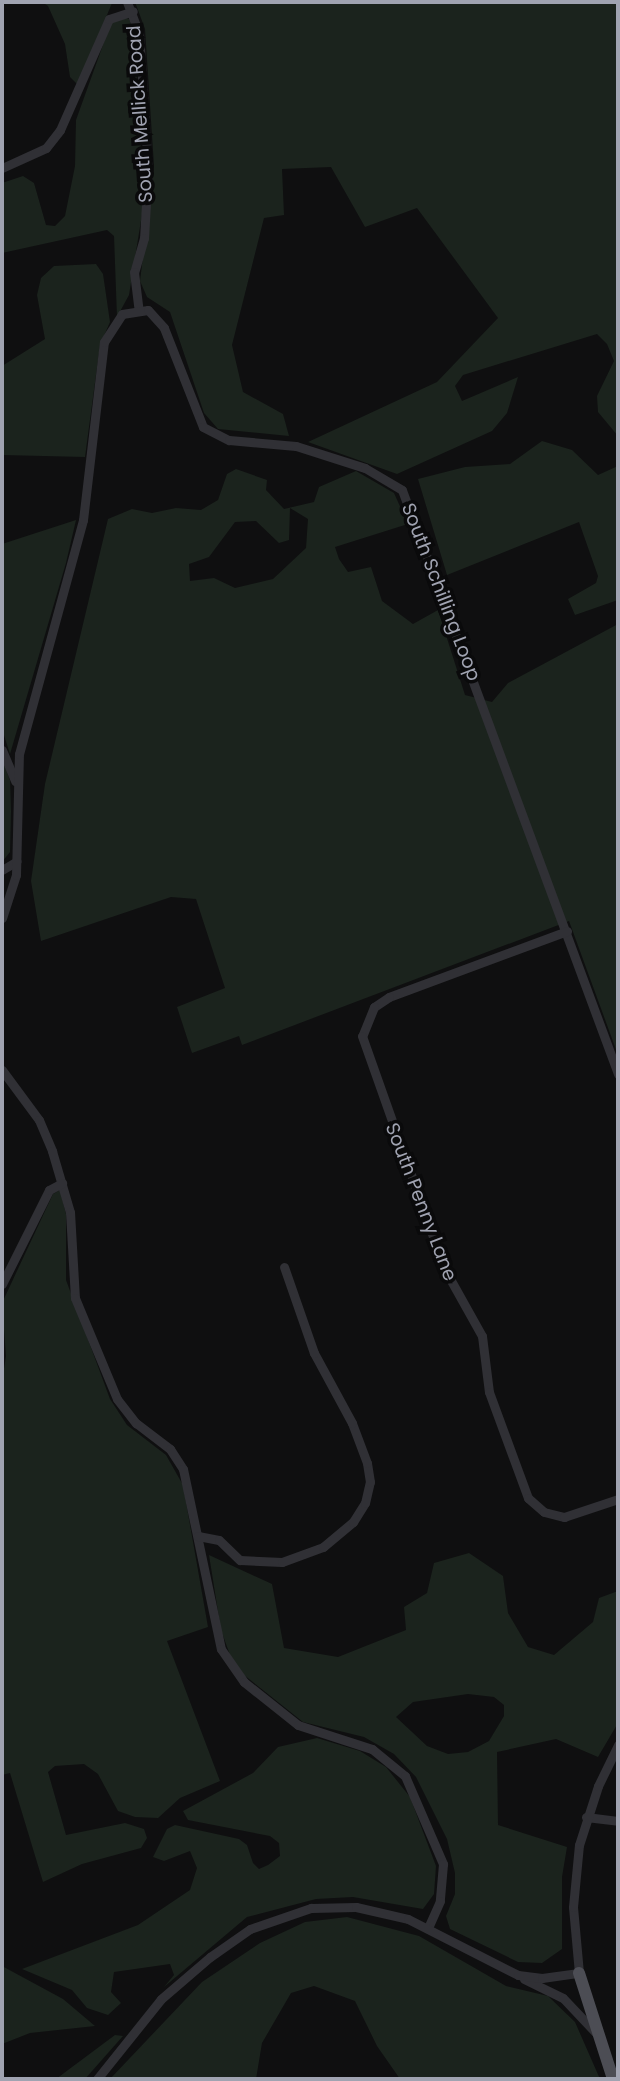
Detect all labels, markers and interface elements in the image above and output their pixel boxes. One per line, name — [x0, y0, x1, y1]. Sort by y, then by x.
street label: South Mellick Road — [122, 25, 158, 203]
street label: South Schilling Loop — [397, 500, 485, 684]
street label: South Penny Lane — [380, 1120, 462, 1284]

